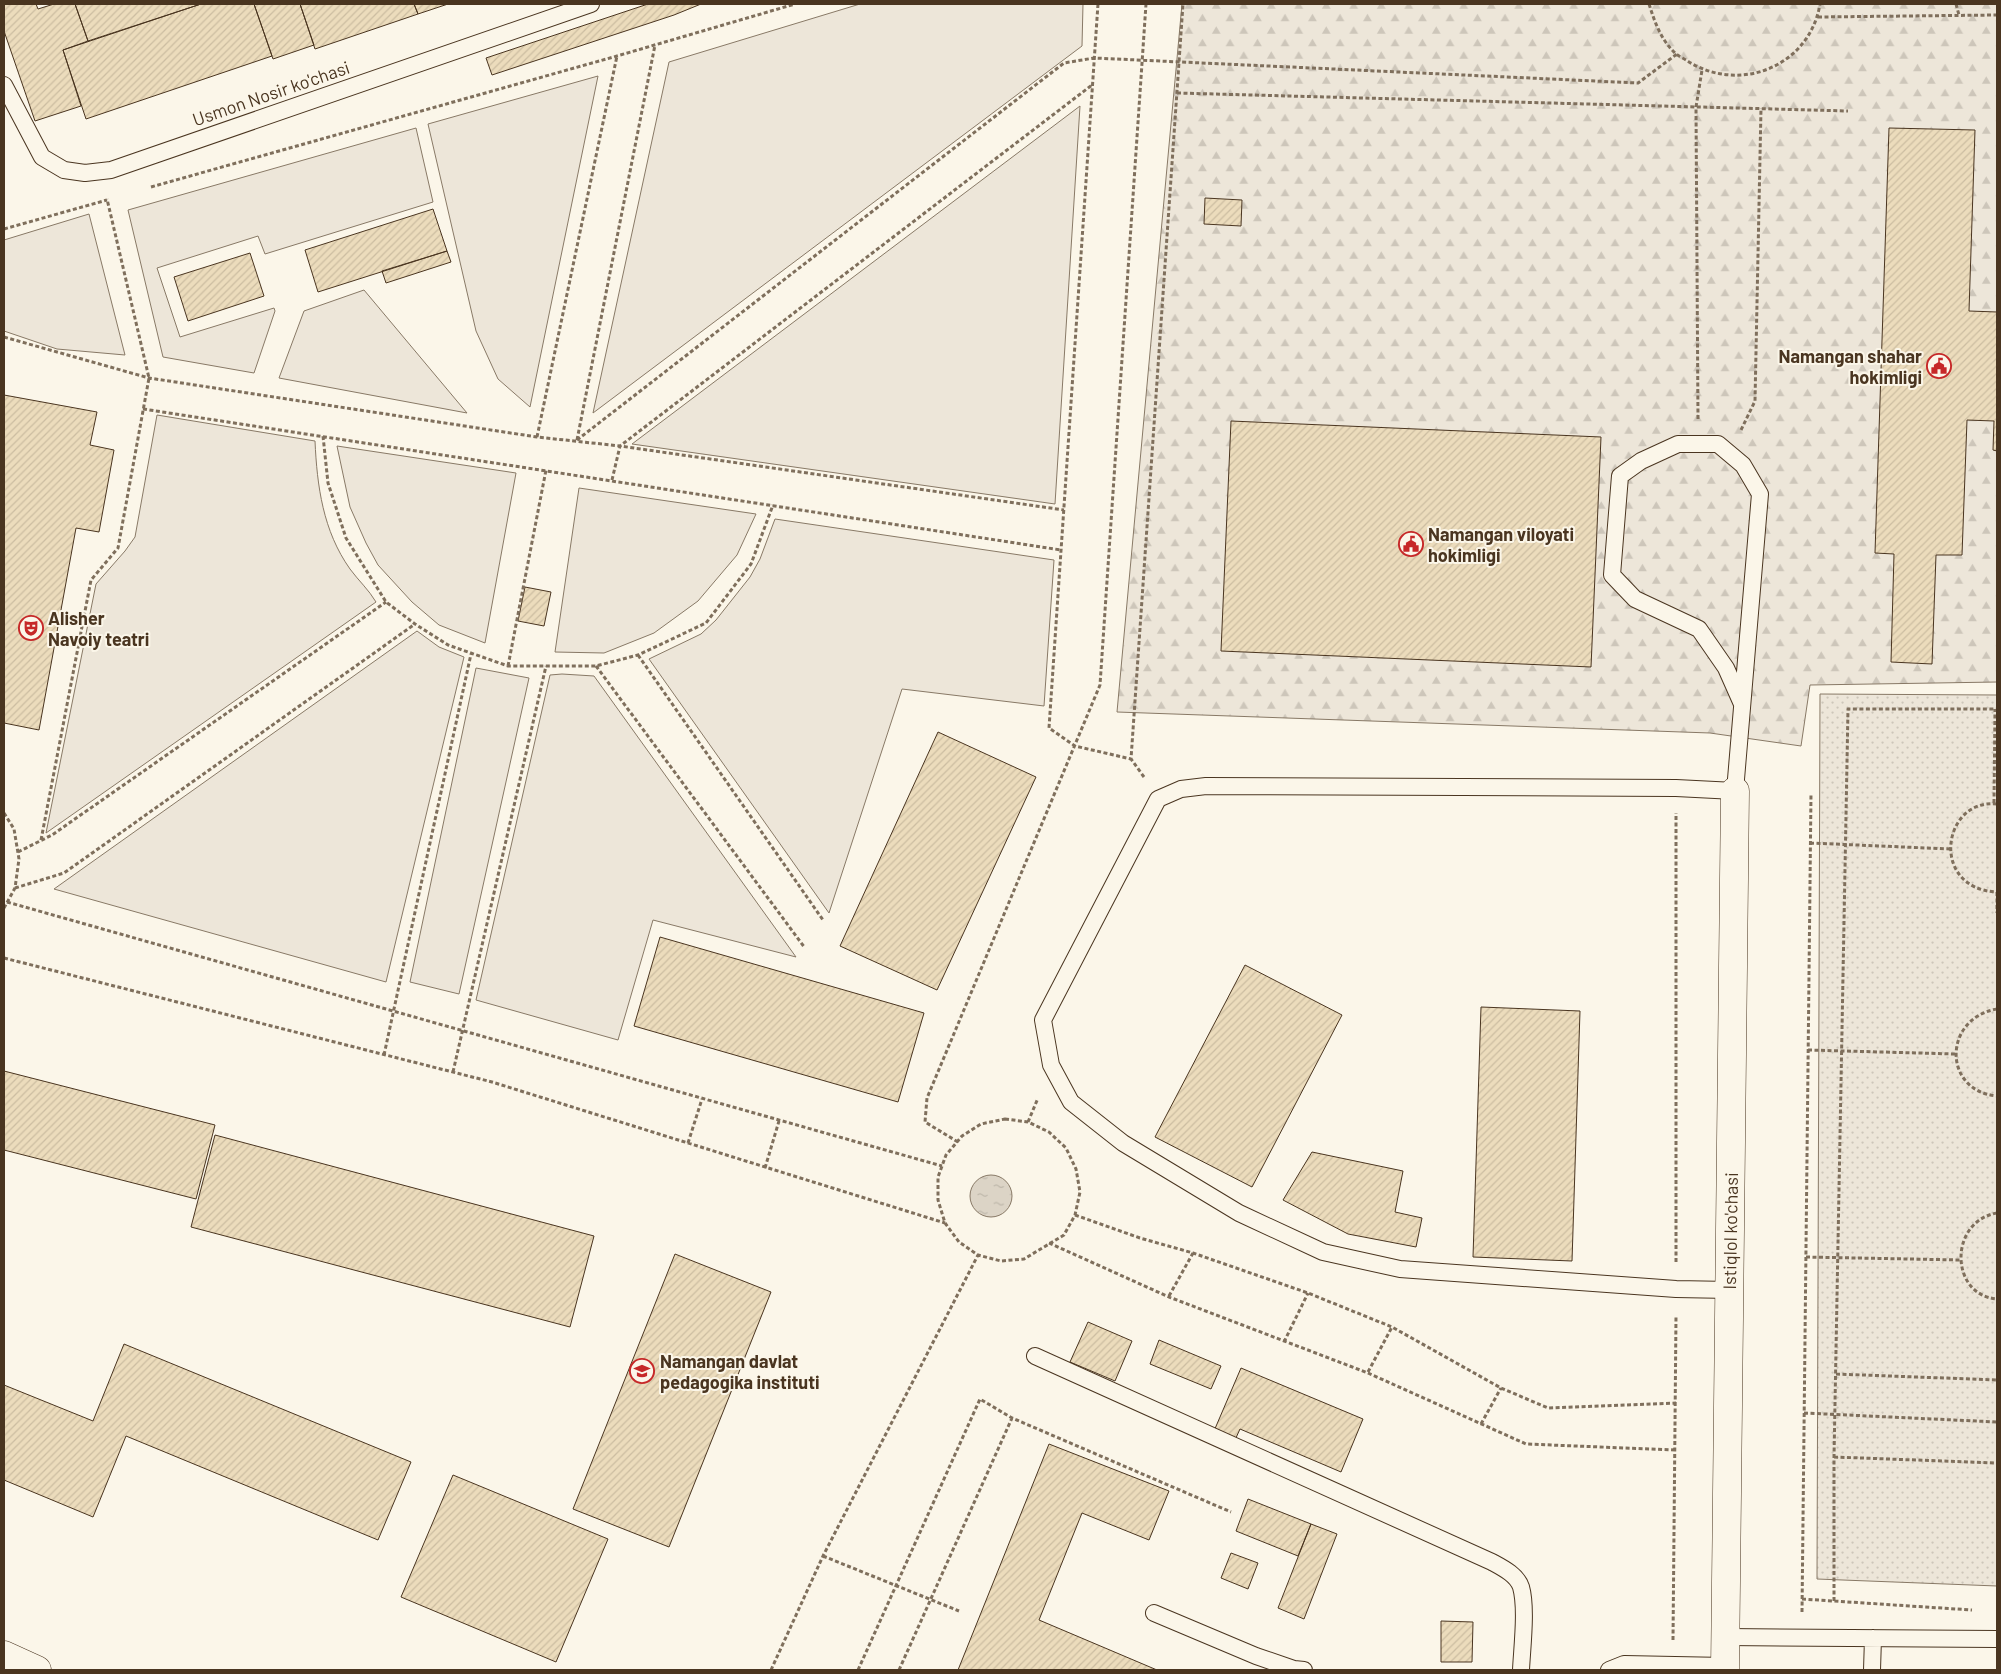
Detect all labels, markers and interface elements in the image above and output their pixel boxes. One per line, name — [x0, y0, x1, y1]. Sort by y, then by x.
street label: Usmon Nosir ko'chasi — [189, 56, 353, 130]
place label: Namangan shahar hokimligi — [1779, 345, 1922, 388]
public building icon: Namangan shahar hokimligi — [1926, 353, 1952, 379]
place label: Namangan viloyati hokimligi — [1428, 523, 1574, 566]
public building icon: Namangan viloyati hokimligi — [1398, 531, 1424, 557]
place label: Alisher Navoiy teatri — [48, 607, 149, 650]
theatre icon: Alisher Navoiy teatri — [18, 615, 44, 641]
street label: Istiqlol ko'chasi — [1718, 1172, 1742, 1290]
place label: Namangan davlat pedagogika instituti — [660, 1350, 820, 1393]
school or university icon: Namangan davlat pedagogika instituti — [629, 1358, 655, 1384]

